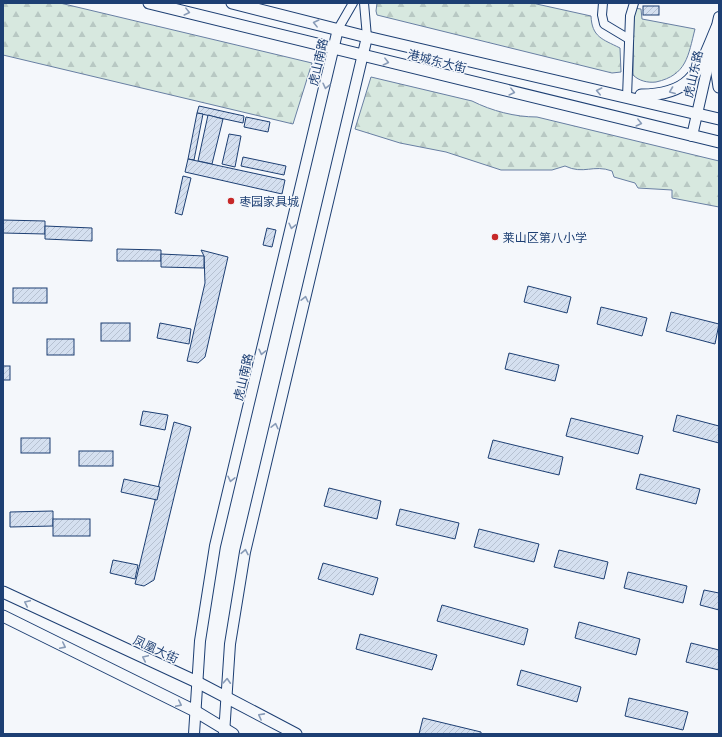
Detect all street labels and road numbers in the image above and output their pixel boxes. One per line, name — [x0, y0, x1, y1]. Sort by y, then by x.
street label: 虎山南路 — [306, 37, 330, 87]
street label: 港城东大街 — [406, 47, 468, 75]
street label: 虎山东路 — [681, 49, 705, 99]
street label: 虎山南路 — [231, 352, 255, 402]
street label: 凤凰大街 — [131, 633, 181, 665]

